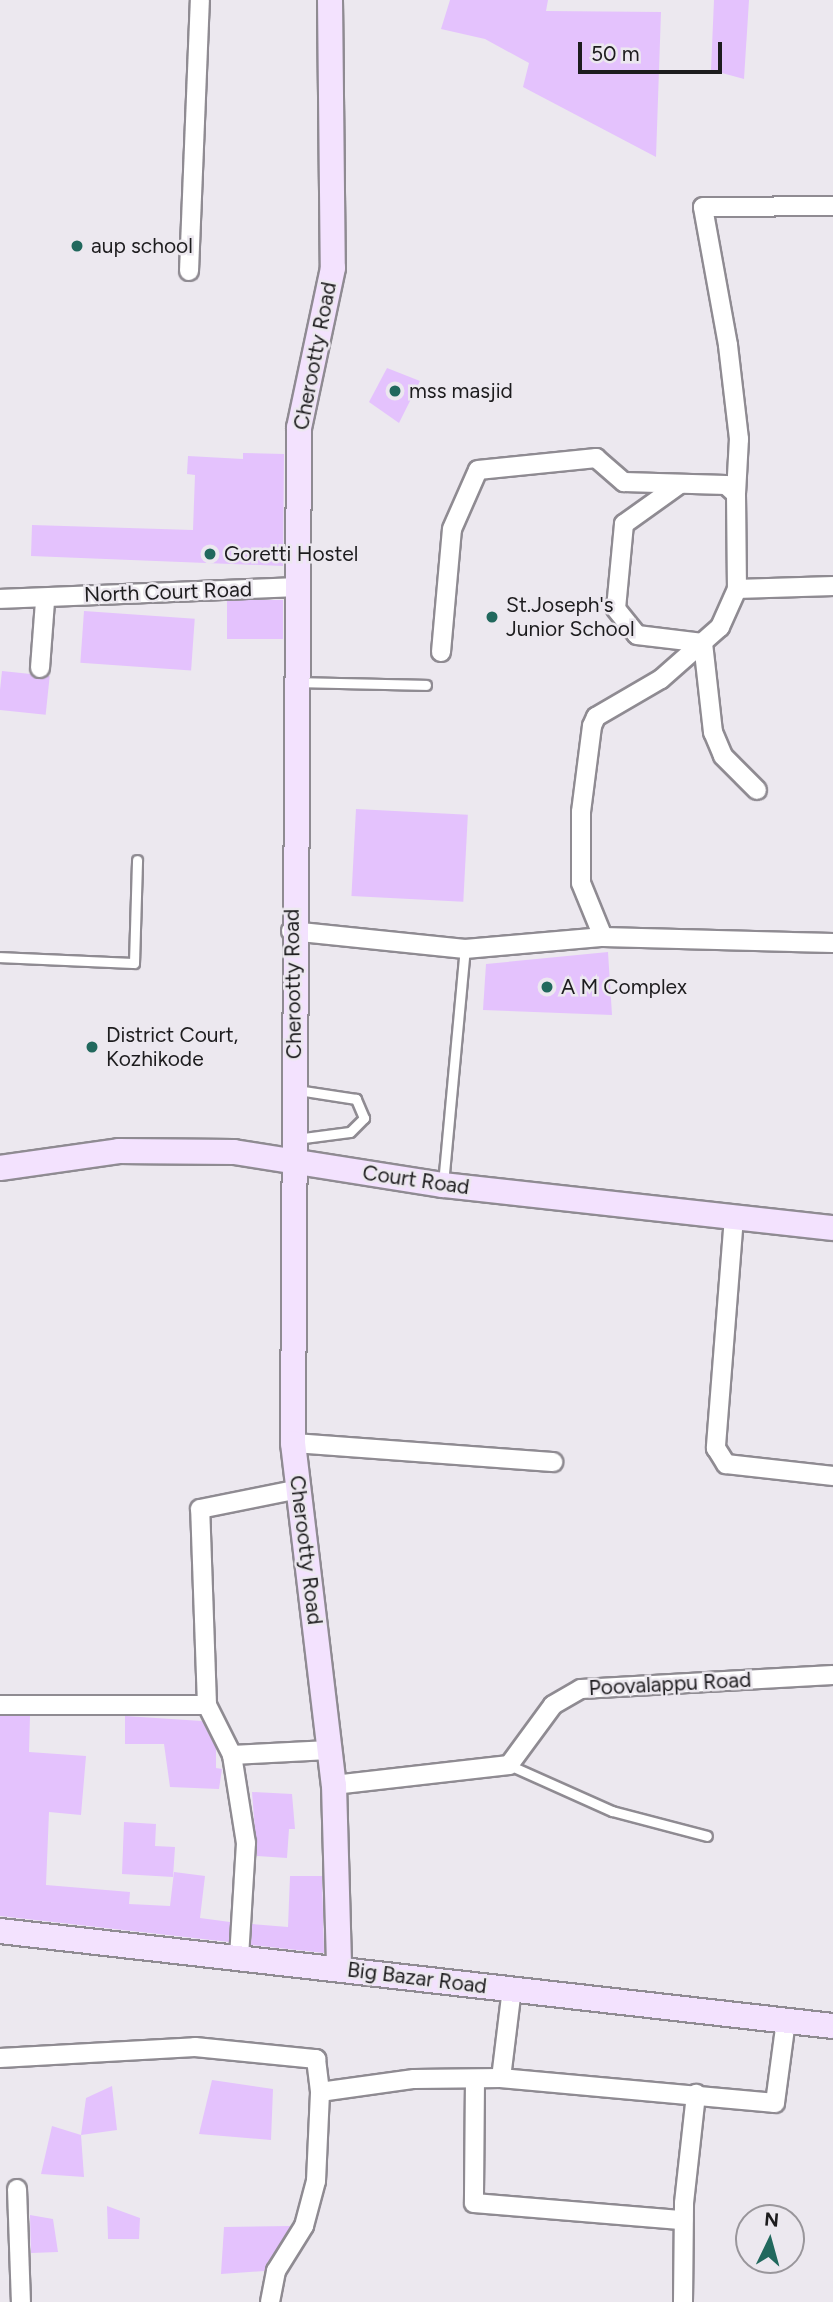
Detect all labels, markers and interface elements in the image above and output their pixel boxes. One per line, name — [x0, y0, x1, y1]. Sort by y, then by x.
scale bar — [581, 28, 724, 72]
text: 50 m — [591, 41, 640, 66]
place label: aup school — [91, 233, 193, 259]
marker: aup school — [69, 238, 85, 254]
street label: Cherootty Road — [288, 280, 342, 432]
place label: mss masjid — [409, 378, 513, 404]
marker: mss masjid — [387, 383, 403, 399]
place label: Goretti Hostel — [224, 541, 358, 567]
marker: Goretti Hostel — [202, 546, 218, 562]
street label: North Court Road — [84, 576, 252, 608]
place label: St.Joseph's Junior School — [506, 592, 635, 642]
marker: St.Joseph's Junior School — [484, 609, 500, 625]
street label: Cherootty Road — [279, 909, 307, 1059]
place label: A M Complex — [561, 974, 687, 1000]
marker: A M Complex — [539, 979, 555, 995]
place label: District Court, Kozhikode — [106, 1022, 238, 1072]
marker: District Court, Kozhikode — [84, 1039, 100, 1055]
street label: Court Road — [361, 1160, 471, 1200]
street label: Cherootty Road — [284, 1474, 328, 1626]
street label: Poovalappu Road — [588, 1667, 752, 1701]
street label: Big Bazar Road — [346, 1957, 488, 1999]
north arrow — [735, 2204, 805, 2274]
text: N — [763, 2207, 780, 2232]

